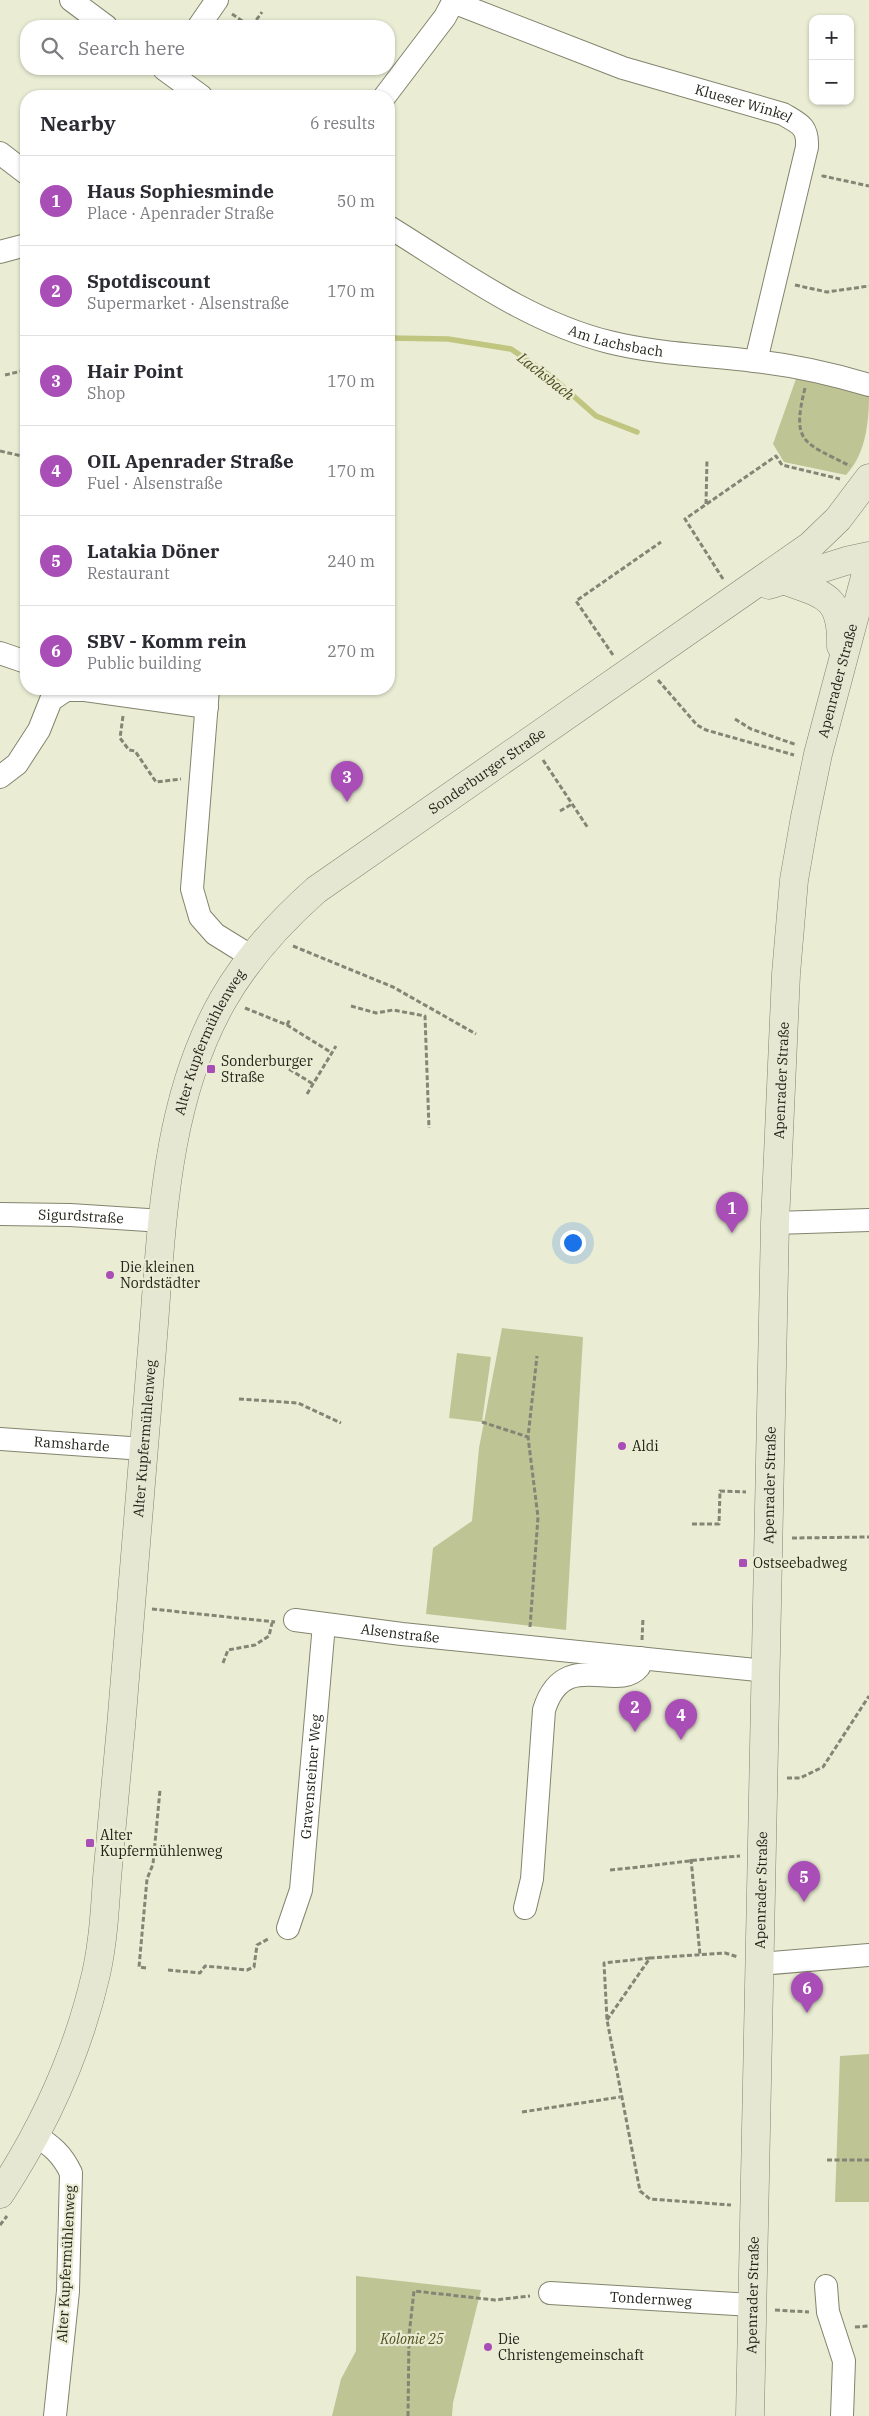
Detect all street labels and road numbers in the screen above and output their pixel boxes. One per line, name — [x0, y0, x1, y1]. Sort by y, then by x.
street label: Klueser Winkel — [693, 80, 796, 127]
street label: Am Lachsbach — [566, 321, 665, 361]
street label: Apenrader Straße — [814, 622, 861, 740]
street label: Sonderburger Straße — [425, 724, 549, 818]
street label: Alter Kupfermühlenweg — [171, 965, 249, 1117]
street label: Apenrader Straße — [770, 1021, 793, 1140]
street label: Sigurdstraße — [38, 1206, 124, 1227]
street label: Alter Kupfermühlenweg — [129, 1359, 160, 1518]
street label: Apenrader Straße — [759, 1426, 780, 1544]
street label: Ramsharde — [33, 1432, 110, 1456]
street label: Alsenstraße — [360, 1620, 440, 1647]
street label: Gravensteiner Weg — [296, 1713, 325, 1840]
street label: Apenrader Straße — [751, 1831, 771, 1949]
street label: Alter Kupfermühlenweg — [53, 2184, 79, 2343]
street label: Apenrader Straße — [742, 2236, 763, 2354]
street label: Tondernweg — [609, 2288, 693, 2310]

